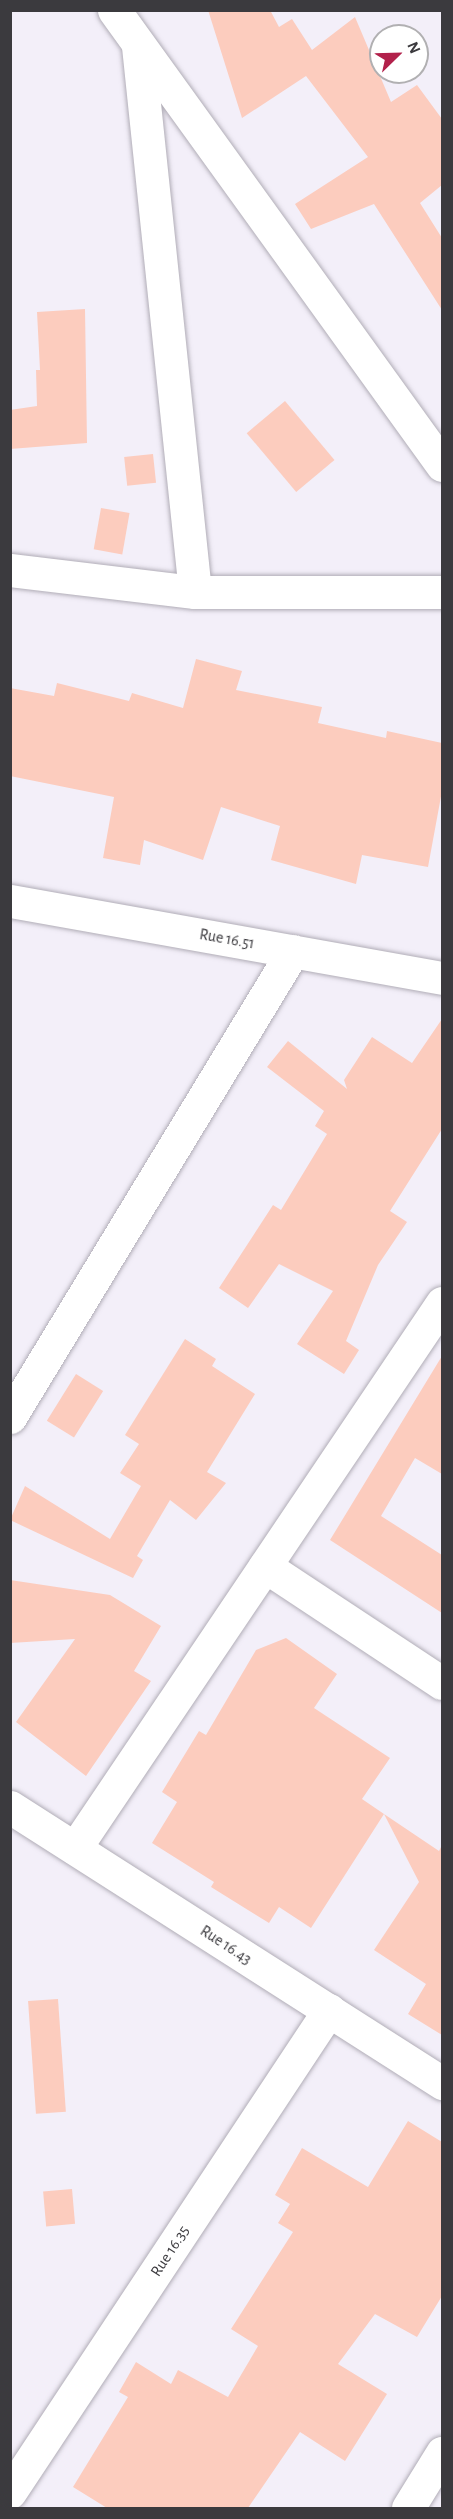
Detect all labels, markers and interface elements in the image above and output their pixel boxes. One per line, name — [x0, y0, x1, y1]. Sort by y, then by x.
north arrow — [369, 24, 429, 84]
text: N — [404, 40, 423, 56]
street label: Rue 16.51 — [198, 925, 256, 953]
street label: Rue 16.43 — [197, 1921, 255, 1969]
street label: Rue 16.35 — [147, 2222, 193, 2280]

